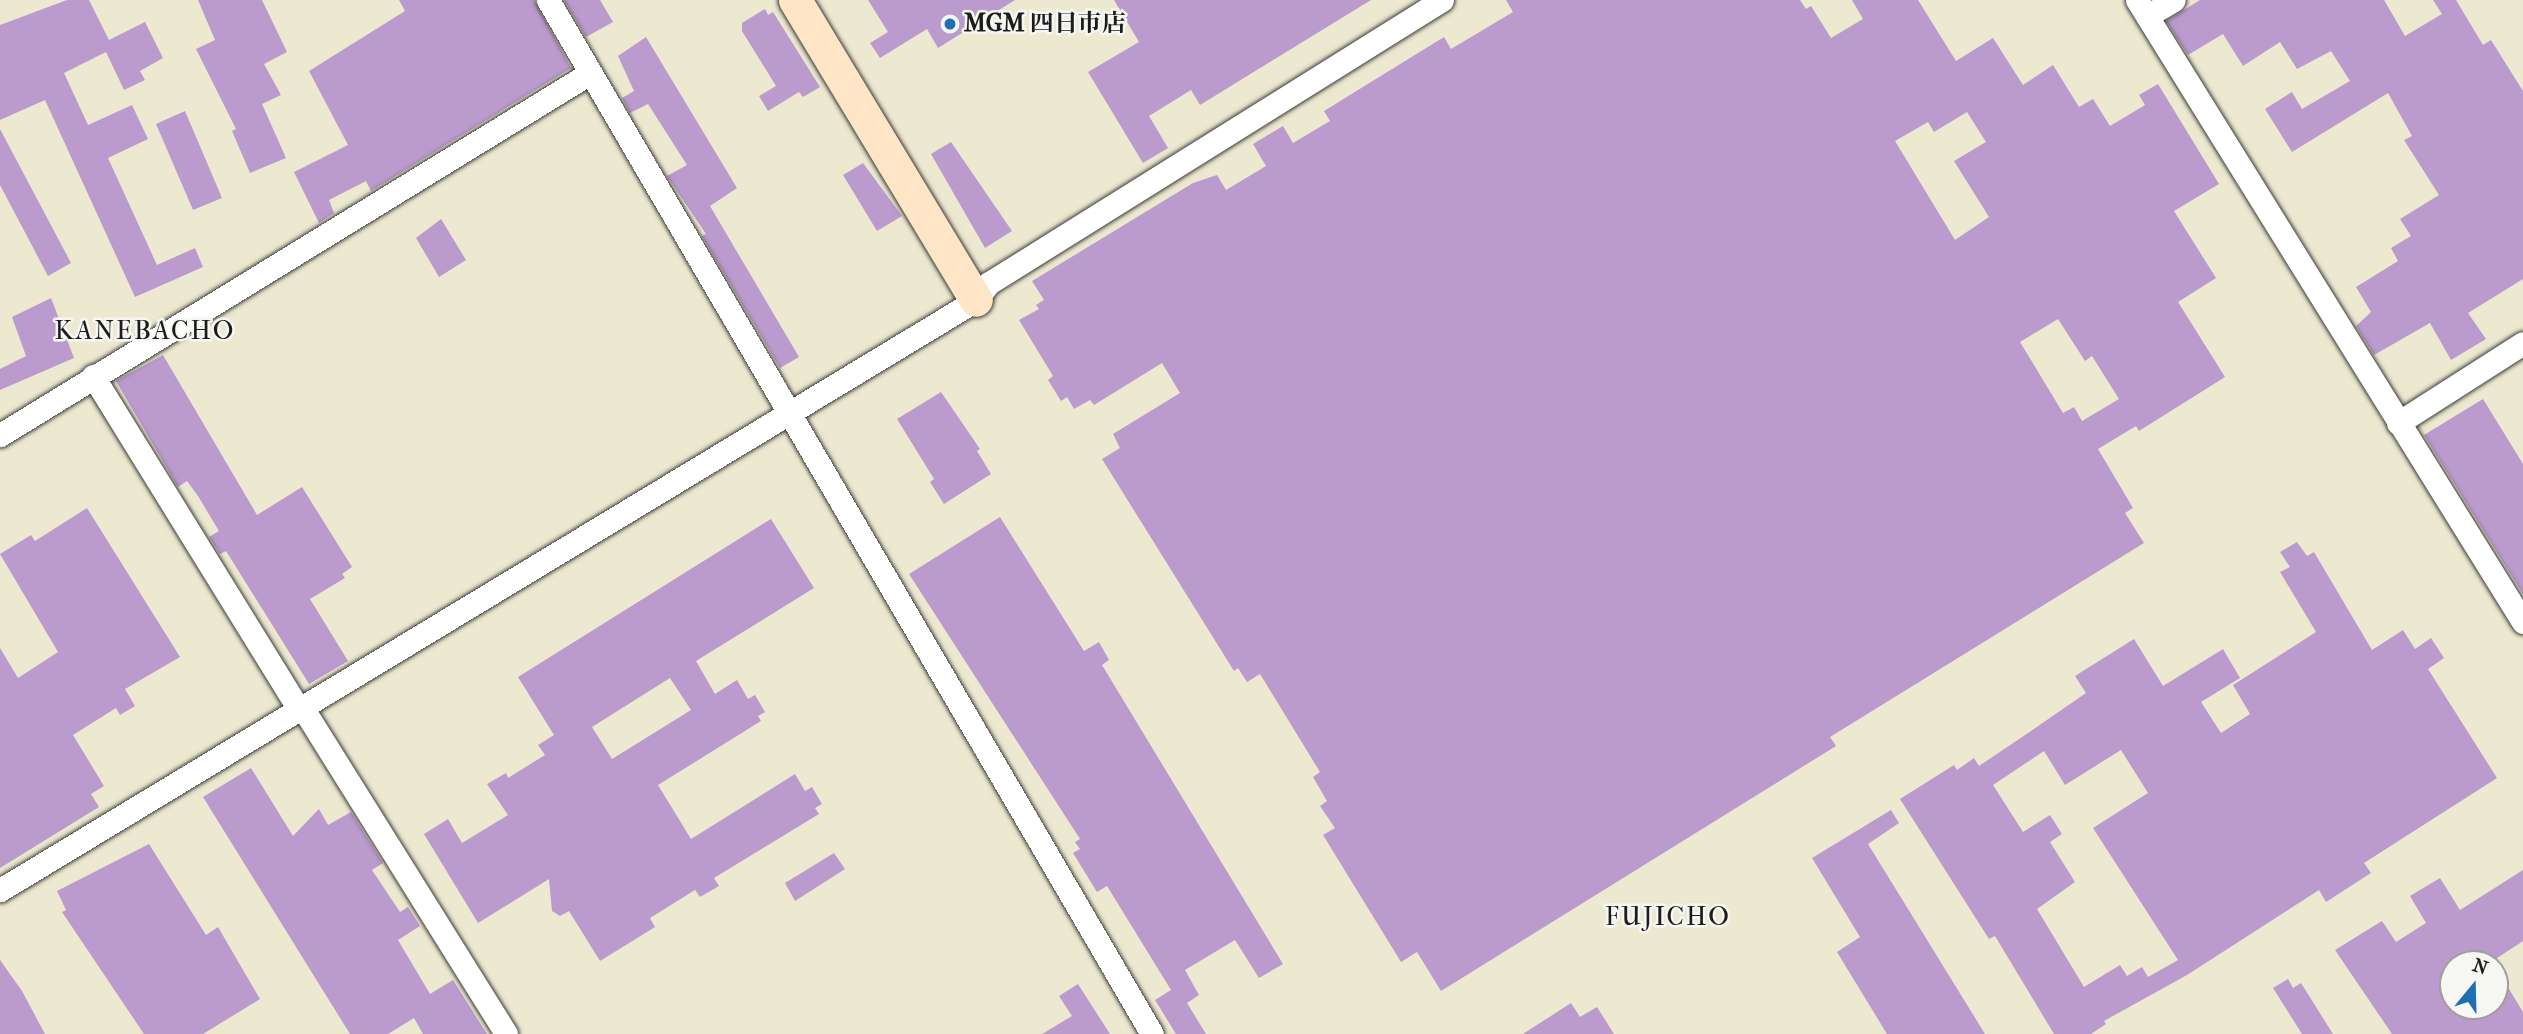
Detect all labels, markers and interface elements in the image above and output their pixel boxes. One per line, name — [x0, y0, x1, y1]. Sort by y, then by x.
place label: MGM 四日市店 — [964, 10, 1126, 38]
marker: MGM 四日市店 — [942, 16, 958, 32]
district label: KANEBACHO — [56, 315, 234, 347]
district label: FUJICHO — [1606, 901, 1730, 933]
north arrow — [2439, 950, 2509, 1020]
text: N — [2470, 954, 2491, 980]

